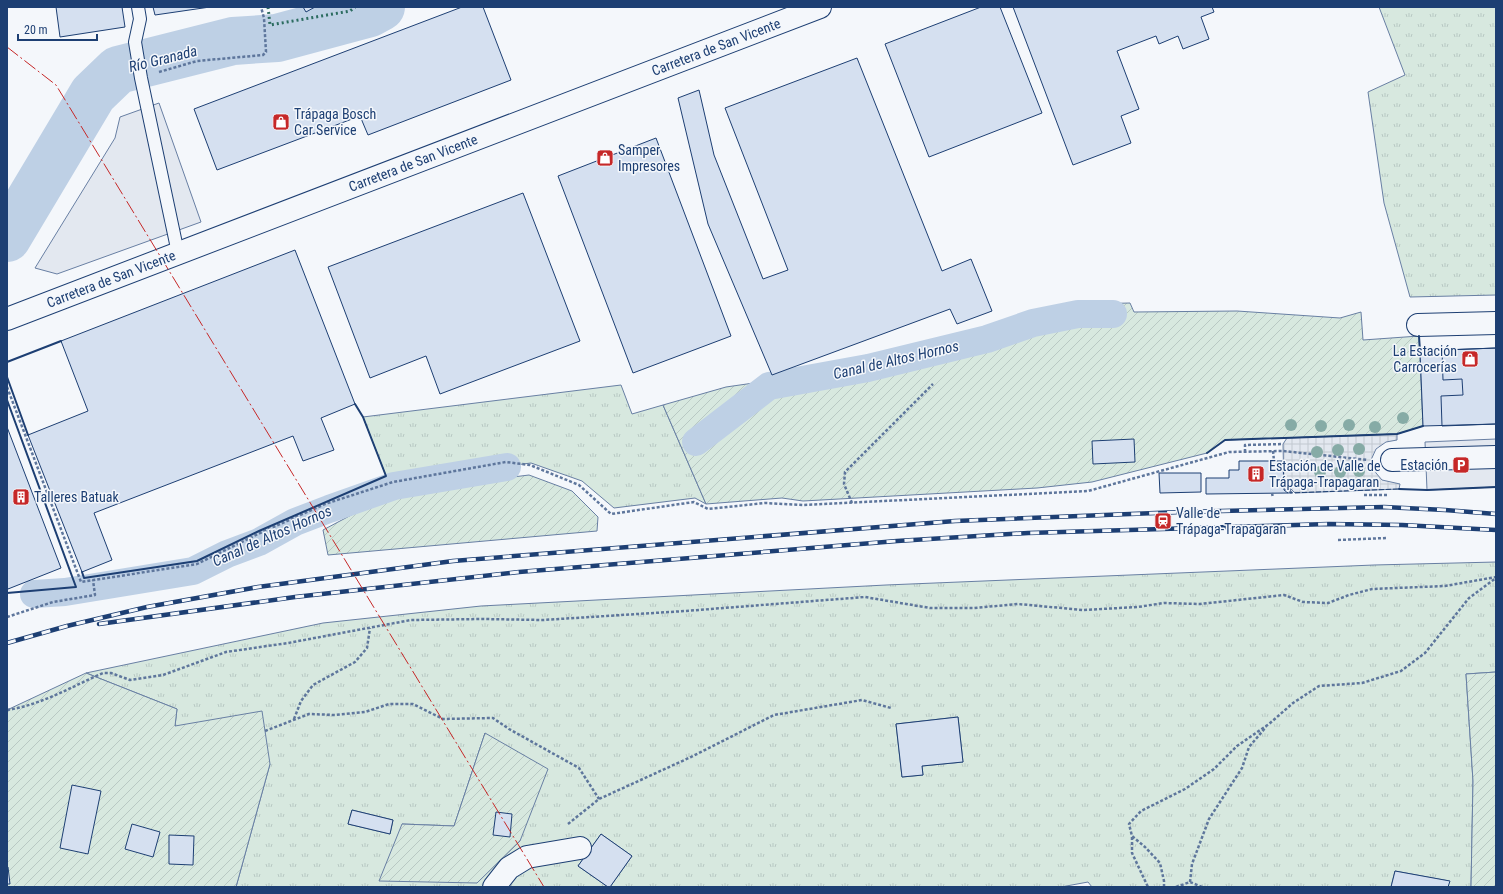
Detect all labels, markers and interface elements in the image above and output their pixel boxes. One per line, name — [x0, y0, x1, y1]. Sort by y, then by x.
street label: Carretera de San Vicente — [649, 15, 783, 79]
scale bar — [18, 16, 97, 42]
text: 20 m — [24, 23, 48, 37]
water label: Río Granada — [127, 42, 199, 76]
place label: Trápaga Bosch Car Service — [294, 106, 376, 138]
shop icon: Trápaga Bosch Car Service — [271, 112, 291, 132]
street label: Carretera de San Vicente — [346, 131, 480, 195]
place label: Samper Impresores — [618, 142, 680, 174]
shop icon: Samper Impresores — [595, 148, 615, 168]
street label: Carretera de San Vicente — [44, 247, 178, 311]
water label: Canal de Altos Hornos — [831, 337, 961, 383]
place label: La Estación Carrocerías — [1393, 343, 1457, 375]
shop icon: La Estación Carrocerías — [1460, 349, 1480, 369]
parking icon: Estación — [1451, 455, 1471, 475]
place label: Estación — [1400, 457, 1448, 473]
place label: Estación de Valle de Trápaga-Trapagaran — [1269, 458, 1381, 490]
building icon: Estación de Valle de Trápaga-Trapagaran — [1246, 464, 1266, 484]
building icon: Talleres Batuak — [11, 487, 31, 507]
place label: Talleres Batuak — [34, 489, 119, 505]
water label: Canal de Altos Hornos — [210, 502, 335, 570]
place label: Valle de Trápaga-Trapagaran — [1176, 505, 1286, 537]
station icon: Valle de Trápaga-Trapagaran — [1153, 511, 1173, 531]

